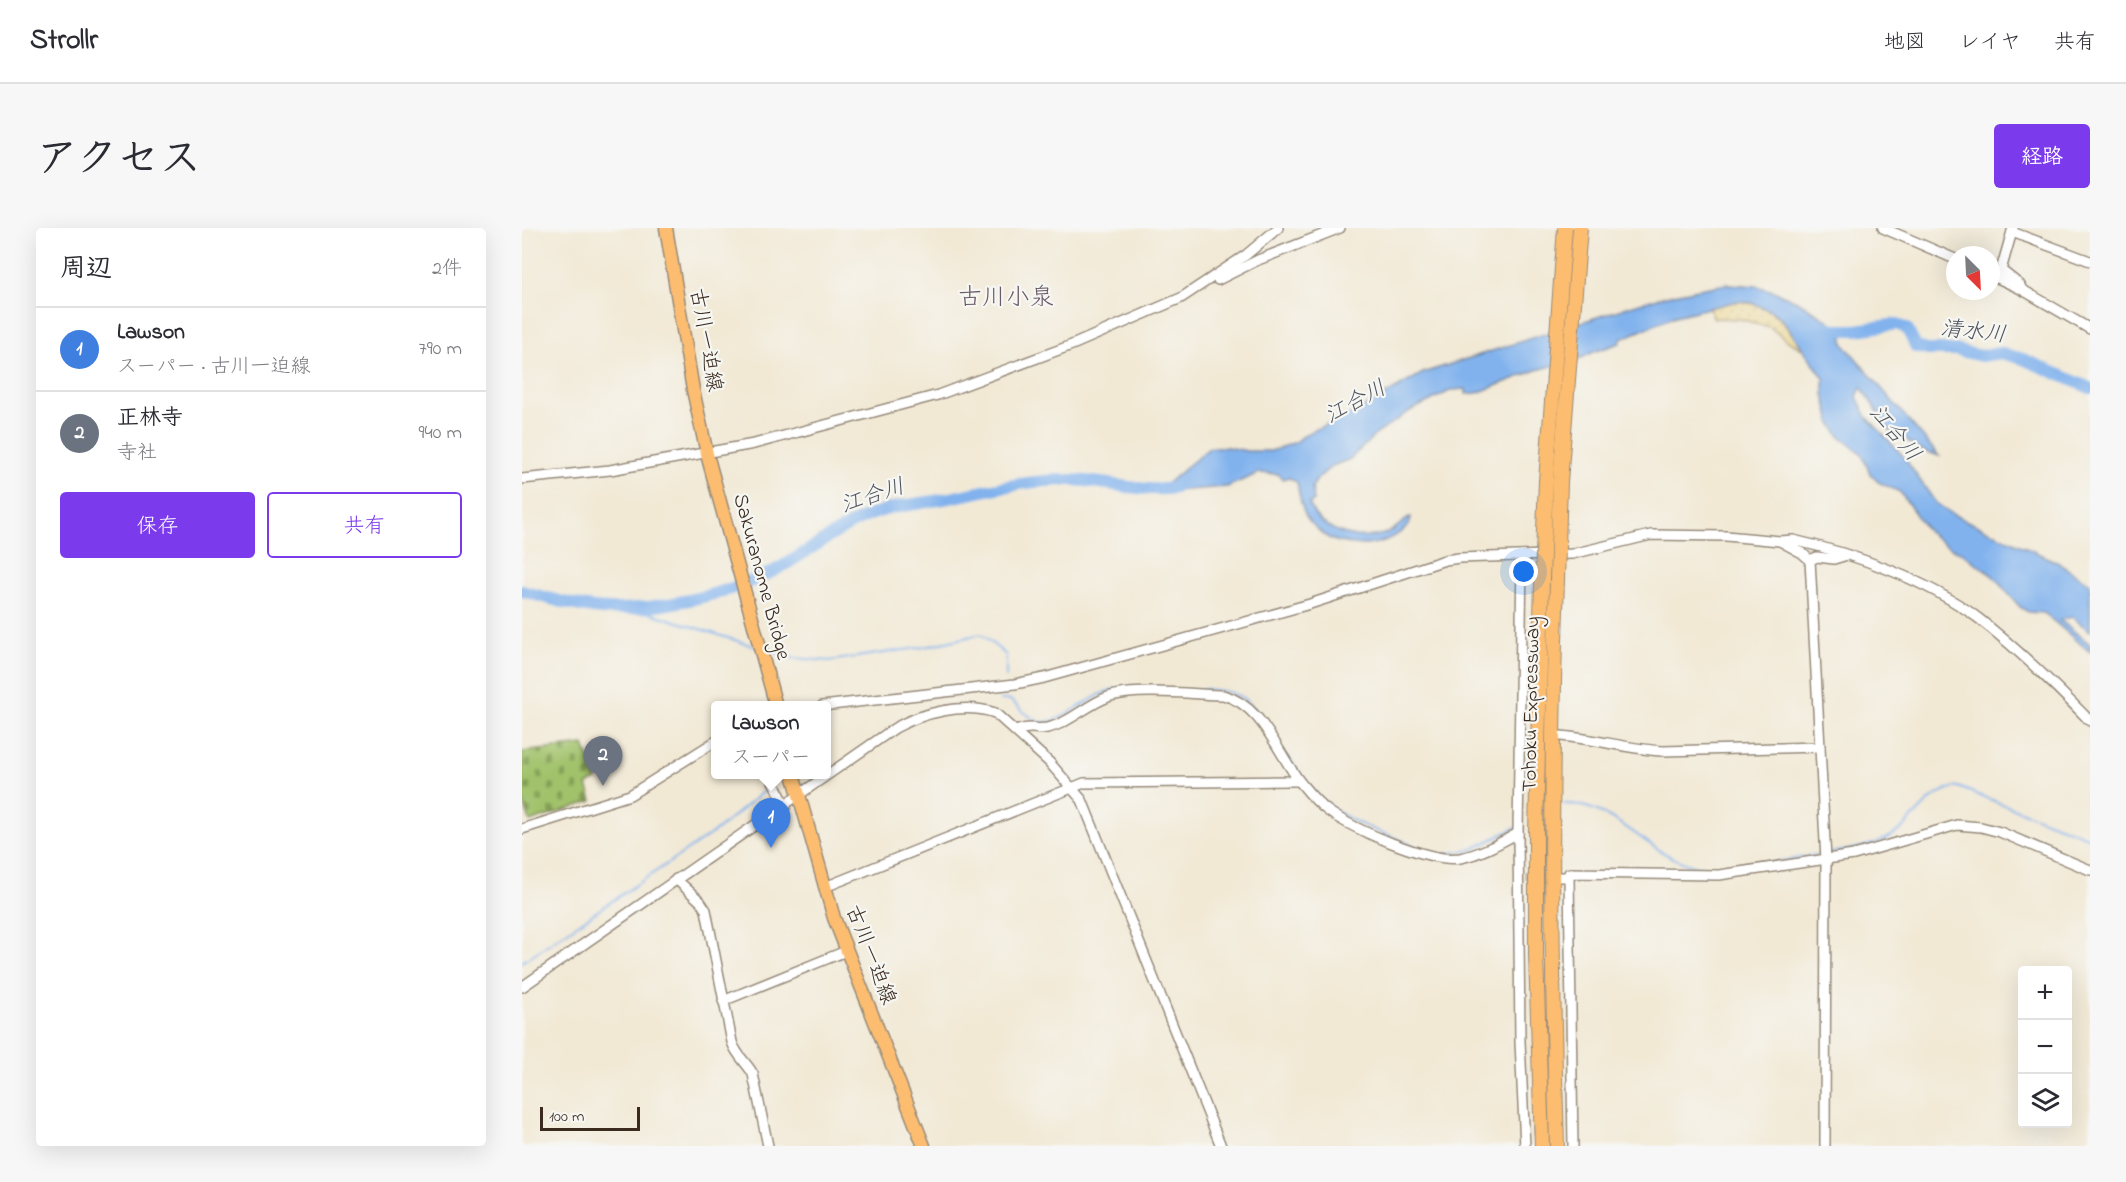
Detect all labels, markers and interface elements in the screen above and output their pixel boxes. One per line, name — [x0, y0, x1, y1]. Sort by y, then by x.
text: Strollr — [30, 21, 98, 62]
text: 地図 — [1884, 28, 1926, 58]
text: レイヤ — [1959, 28, 2021, 58]
text: 共有 — [2054, 28, 2096, 58]
button: 経路 — [1994, 124, 2090, 188]
text: アクセス — [36, 130, 201, 191]
north arrow — [1946, 246, 2000, 300]
text: 周辺 — [60, 251, 112, 289]
text: 2件 — [432, 255, 462, 284]
district label: 古川小泉 — [958, 281, 1054, 316]
street label: 古川一迫線 — [681, 286, 729, 394]
water label: 清水川 — [1939, 314, 2007, 352]
text: Lawson — [117, 317, 185, 349]
text: 1 — [76, 335, 83, 364]
text: 790 m — [419, 335, 462, 364]
text: スーパー · 古川一迫線 — [117, 353, 310, 382]
water label: 江合川 — [1319, 373, 1393, 433]
water label: 江合川 — [1861, 398, 1927, 470]
text: 正林寺 — [117, 403, 183, 435]
text: 2 — [75, 419, 84, 448]
text: 940 m — [419, 419, 462, 448]
text: 寺社 — [117, 439, 157, 468]
water label: 江合川 — [837, 472, 909, 522]
street label: Sakuranome Bridge — [722, 490, 798, 665]
button: 保存 — [60, 492, 255, 558]
button: 共有 — [267, 492, 462, 558]
your location — [1509, 557, 1538, 586]
street label: Tohoku Expressway — [1515, 616, 1551, 792]
popup — [711, 701, 831, 779]
text: Lawson — [731, 708, 799, 740]
pin: 2 — [584, 736, 622, 786]
text: スーパー — [731, 744, 811, 773]
pin: 1 — [752, 798, 790, 848]
street label: 古川一迫線 — [837, 901, 903, 1009]
map controls — [2018, 966, 2072, 1128]
button: + — [2018, 966, 2072, 1020]
button: − — [2018, 1020, 2072, 1074]
button: layers — [2018, 1074, 2072, 1128]
scale bar — [540, 1104, 640, 1132]
text: 100 m — [549, 1105, 584, 1129]

